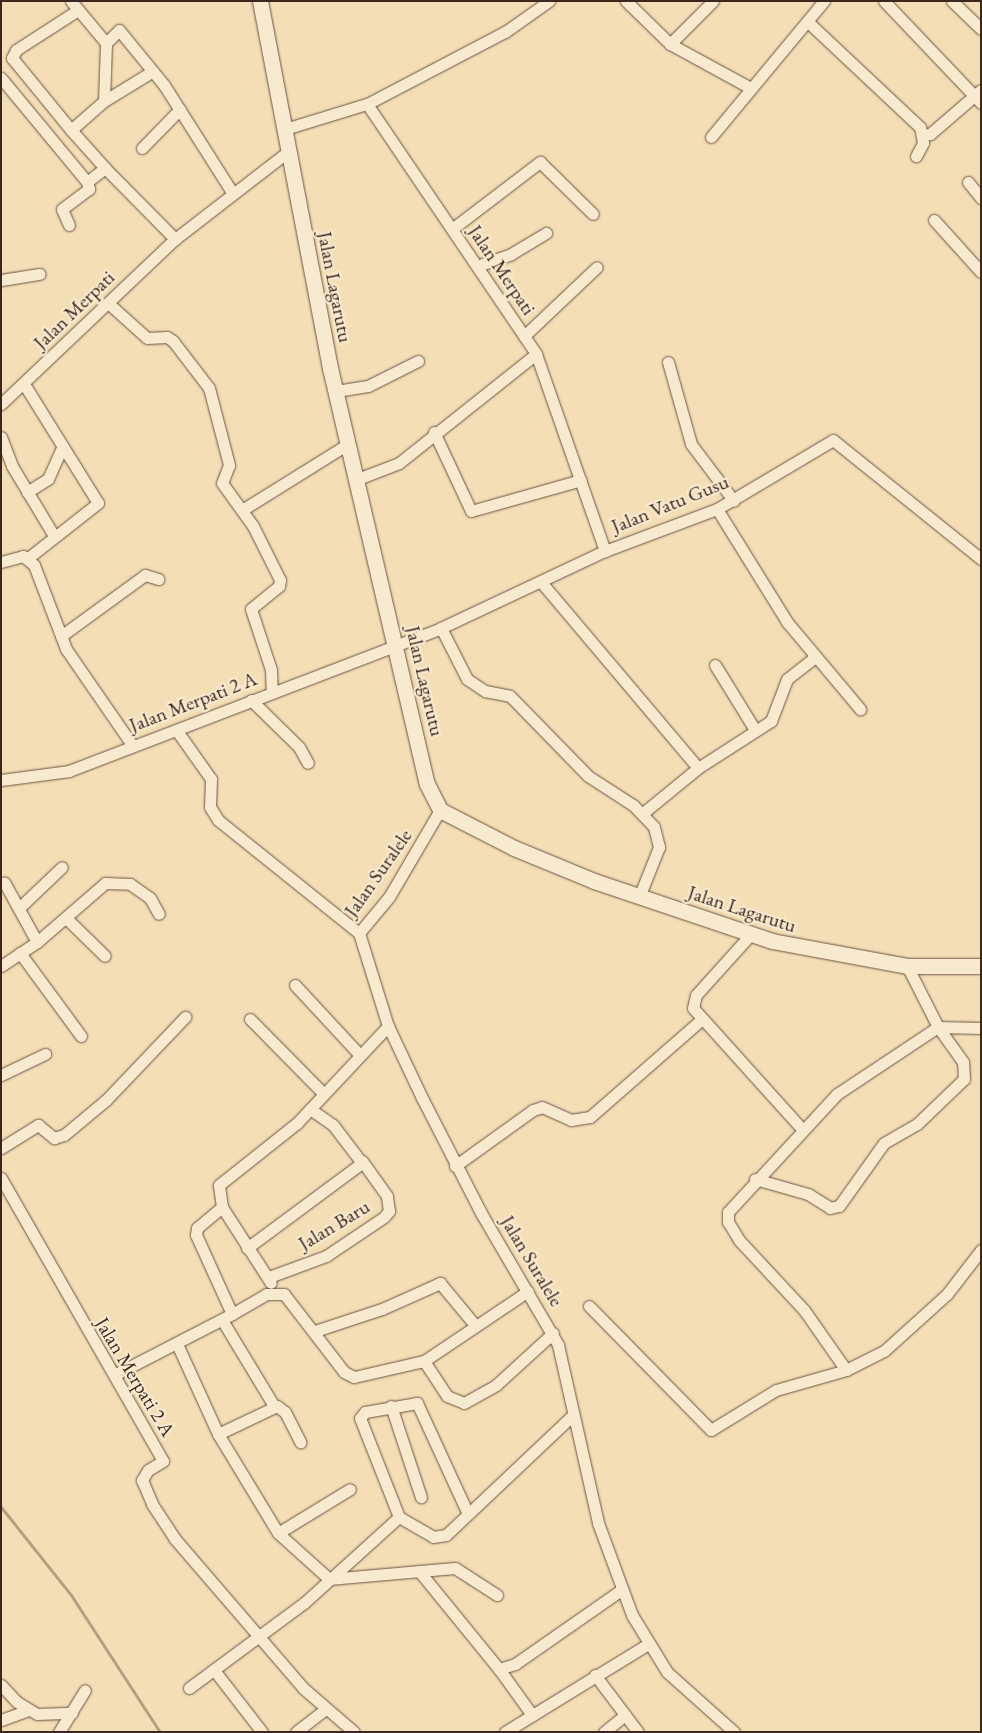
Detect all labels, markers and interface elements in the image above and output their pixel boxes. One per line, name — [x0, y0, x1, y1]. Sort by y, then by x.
street label: Jalan Merpati — [463, 220, 541, 320]
street label: Jalan Lagarutu — [312, 229, 358, 345]
street label: Jalan Merpati — [28, 265, 120, 355]
street label: Jalan Vatu Gusu — [608, 470, 732, 538]
street label: Jalan Lagarutu — [401, 623, 449, 739]
street label: Jalan Merpati 2 A — [126, 667, 260, 737]
street label: Jalan Suralele — [339, 824, 417, 922]
street label: Jalan Lagarutu — [685, 880, 799, 938]
street label: Jalan Baru — [294, 1194, 374, 1256]
street label: Jalan Suralele — [495, 1211, 569, 1311]
street label: Jalan Merpati 2 A — [90, 1313, 180, 1441]

